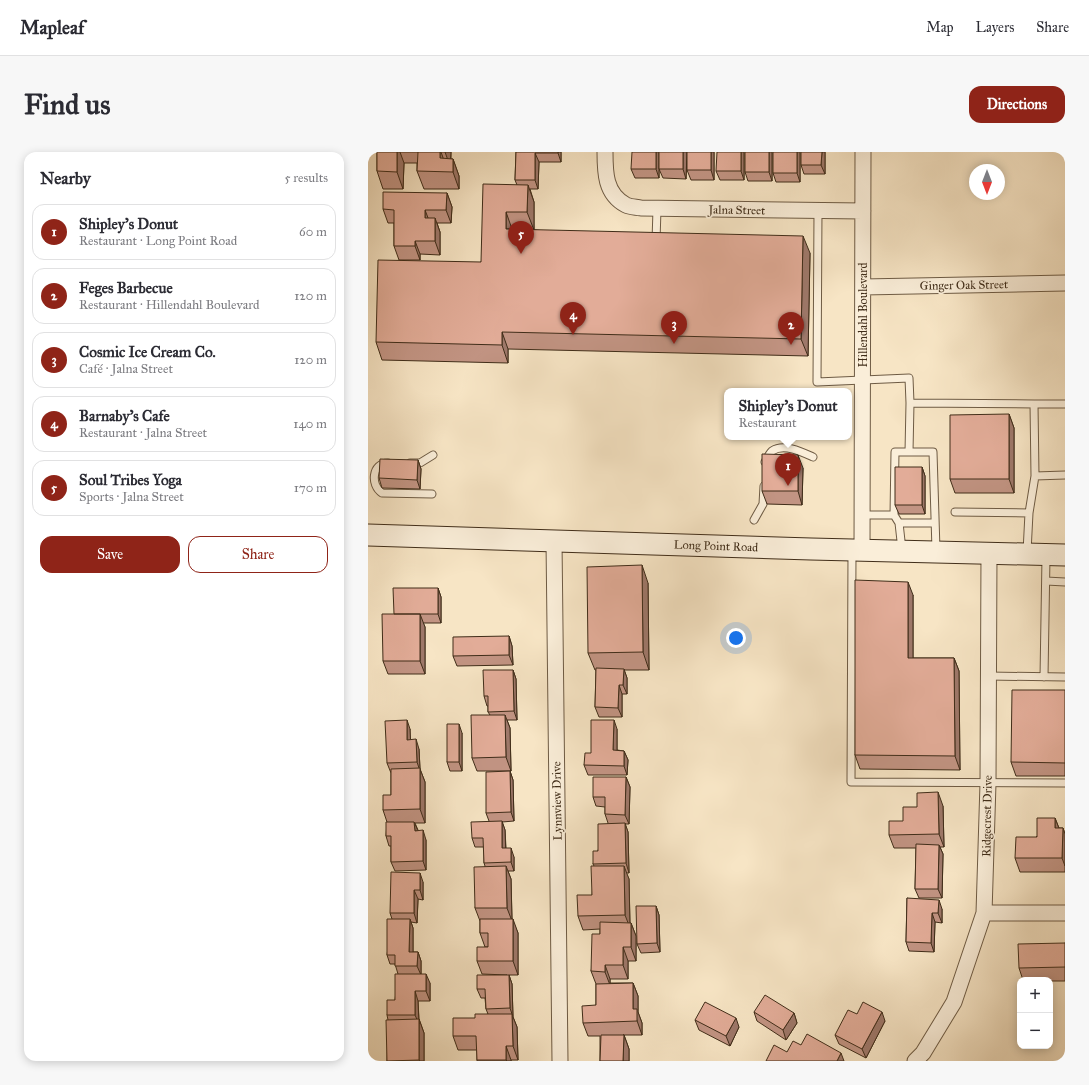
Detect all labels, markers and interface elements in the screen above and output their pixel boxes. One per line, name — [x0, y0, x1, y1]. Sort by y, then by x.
text: Mapleaf — [20, 16, 84, 39]
text: Map — [926, 19, 954, 36]
text: Layers — [976, 19, 1014, 36]
text: Share — [1036, 19, 1069, 36]
button: Directions — [969, 86, 1065, 123]
text: Find us — [24, 87, 110, 122]
north arrow — [969, 164, 1005, 200]
text: Nearby — [40, 168, 91, 189]
text: 5 results — [284, 170, 328, 186]
street label: Jalna Street — [706, 202, 766, 219]
text: Shipley's Donut — [79, 215, 178, 233]
pin: 5 — [508, 221, 534, 254]
text: 1 — [51, 224, 57, 240]
text: 60 m — [299, 224, 327, 240]
text: Restaurant · Long Point Road — [79, 233, 237, 249]
street label: Hillendahl Boulevard — [856, 262, 870, 368]
street label: Ginger Oak Street — [920, 277, 1009, 294]
text: Feges Barbecue — [79, 279, 173, 297]
text: 2 — [51, 288, 57, 304]
text: 120 m — [294, 288, 327, 304]
text: Restaurant · Hillendahl Boulevard — [79, 297, 259, 313]
pin: 4 — [560, 302, 586, 335]
pin: 3 — [661, 311, 687, 344]
pin: 2 — [778, 312, 804, 345]
text: Cosmic Ice Cream Co. — [79, 343, 216, 361]
text: 3 — [51, 352, 57, 368]
text: 120 m — [294, 352, 327, 368]
text: Café · Jalna Street — [79, 361, 173, 377]
popup — [724, 388, 852, 440]
text: Shipley's Donut — [738, 397, 838, 415]
text: Barnaby's Cafe — [79, 407, 170, 425]
text: Restaurant — [738, 415, 797, 431]
text: 4 — [50, 416, 58, 432]
text: 140 m — [293, 416, 327, 432]
text: Restaurant · Jalna Street — [79, 425, 207, 441]
pin: 1 — [775, 453, 801, 486]
text: Soul Tribes Yoga — [79, 471, 182, 489]
text: 5 — [51, 480, 57, 496]
text: 170 m — [294, 480, 327, 496]
text: Sports · Jalna Street — [79, 489, 184, 505]
button: Save — [40, 536, 180, 573]
button: Share — [188, 536, 328, 573]
street label: Long Point Road — [673, 538, 758, 555]
your location — [726, 628, 746, 648]
street label: Lynnview Drive — [549, 761, 565, 841]
street label: Ridgecrest Drive — [979, 775, 996, 857]
map controls — [1017, 977, 1053, 1049]
button: + — [1017, 977, 1053, 1013]
button: − — [1017, 1013, 1053, 1049]

